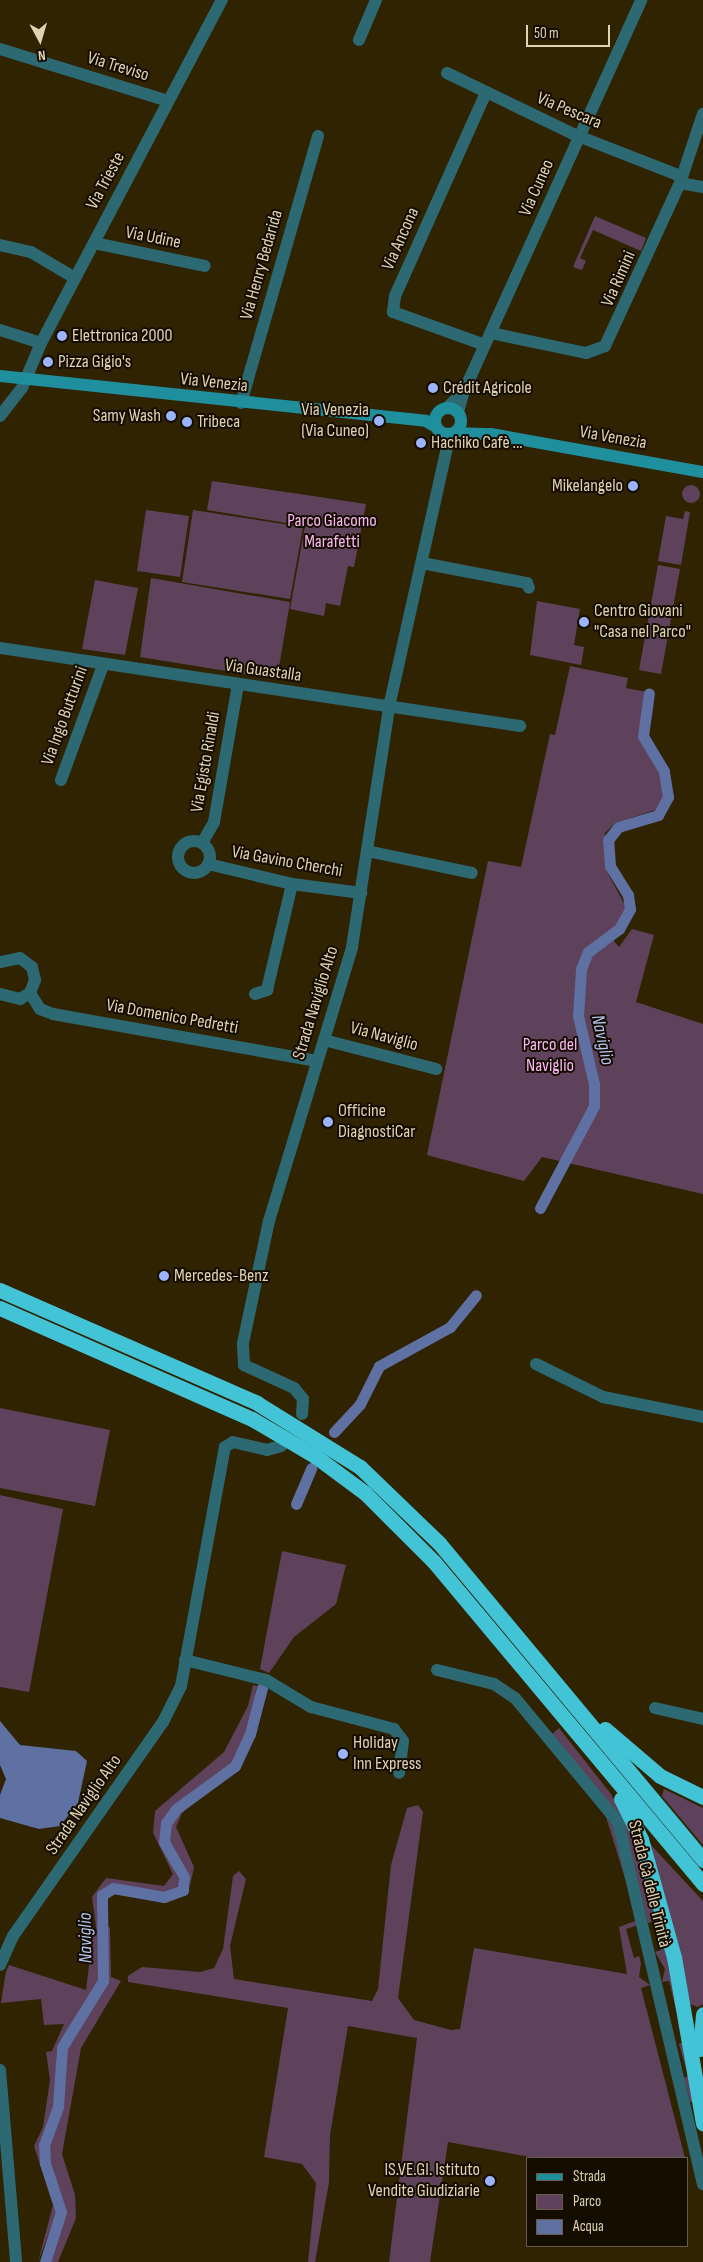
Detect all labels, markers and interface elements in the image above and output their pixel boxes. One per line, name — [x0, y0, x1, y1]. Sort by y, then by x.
north arrow — [15, 15, 65, 65]
scale bar — [528, 15, 612, 47]
text: 50 m — [534, 24, 559, 43]
text: N — [37, 47, 46, 64]
street label: Via Treviso — [85, 47, 151, 87]
street label: Via Pescara — [533, 88, 605, 134]
street label: Via Trieste — [82, 149, 130, 213]
street label: Via Cuneo — [515, 156, 559, 220]
street label: Via Ancona — [378, 204, 424, 274]
street label: Via Henry Bedarida — [236, 208, 288, 322]
street label: Via Udine — [123, 222, 183, 254]
street label: Via Rimini — [597, 248, 641, 310]
place label: Elettronica 2000 — [72, 325, 173, 347]
marker: Elettronica 2000 — [56, 330, 68, 342]
place label: Pizza Gigio's — [58, 351, 131, 373]
marker: Pizza Gigio's — [42, 356, 54, 368]
street label: Via Venezia — [179, 369, 249, 397]
place label: Crédit Agricole — [443, 377, 532, 399]
marker: Crédit Agricole — [427, 382, 439, 394]
place label: Via Venezia (Via Cuneo) — [301, 400, 369, 442]
place label: Samy Wash — [93, 405, 161, 427]
marker: Samy Wash — [165, 410, 177, 422]
place label: Tribeca — [197, 411, 240, 433]
marker: Via Venezia (Via Cuneo) — [373, 415, 385, 427]
marker: Tribeca — [181, 416, 193, 428]
street label: Via Venezia — [578, 421, 648, 455]
place label: Hachiko Cafè ... — [431, 432, 523, 454]
marker: Hachiko Cafè ... — [415, 437, 427, 449]
place label: Mikelangelo — [552, 475, 623, 497]
marker: Mikelangelo — [627, 480, 639, 492]
park label: Parco Giacomo Marafetti — [287, 511, 377, 554]
place label: Centro Giovani "Casa nel Parco" — [594, 601, 691, 644]
marker: Centro Giovani "Casa nel Parco" — [578, 616, 590, 628]
street label: Via Guastalla — [223, 655, 303, 687]
street label: Via Ingo Butturini — [37, 664, 93, 768]
street label: Via Egisto Rinaldi — [187, 710, 225, 814]
street label: Via Gavino Cherchi — [230, 842, 344, 882]
street label: Strada Naviglio Alto — [289, 944, 343, 1062]
street label: Via Domenico Pedretti — [104, 995, 240, 1039]
water label: Naviglio — [586, 1013, 618, 1067]
street label: Via Naviglio — [348, 1018, 420, 1056]
park label: Parco del Naviglio — [523, 1035, 577, 1078]
place label: Officine DiagnostiCar — [338, 1101, 415, 1144]
marker: Officine DiagnostiCar — [322, 1116, 334, 1128]
place label: Mercedes-Benz — [174, 1265, 268, 1287]
marker: Mercedes-Benz — [158, 1270, 170, 1282]
place label: Holiday Inn Express — [353, 1733, 421, 1776]
marker: Holiday Inn Express — [337, 1748, 349, 1760]
street label: Strada Naviglio Alto — [42, 1751, 126, 1859]
street label: Strada Cà delle Trinità — [623, 1818, 675, 1950]
water label: Naviglio — [74, 1913, 98, 1963]
legend — [526, 2157, 688, 2247]
place label: IS.VE.GI. Istituto Vendite Giudiziarie — [368, 2160, 480, 2202]
text: Strada — [573, 2167, 606, 2186]
marker: IS.VE.GI. Istituto Vendite Giudiziarie — [484, 2175, 496, 2187]
text: Parco — [573, 2192, 601, 2211]
text: Acqua — [573, 2217, 604, 2236]

